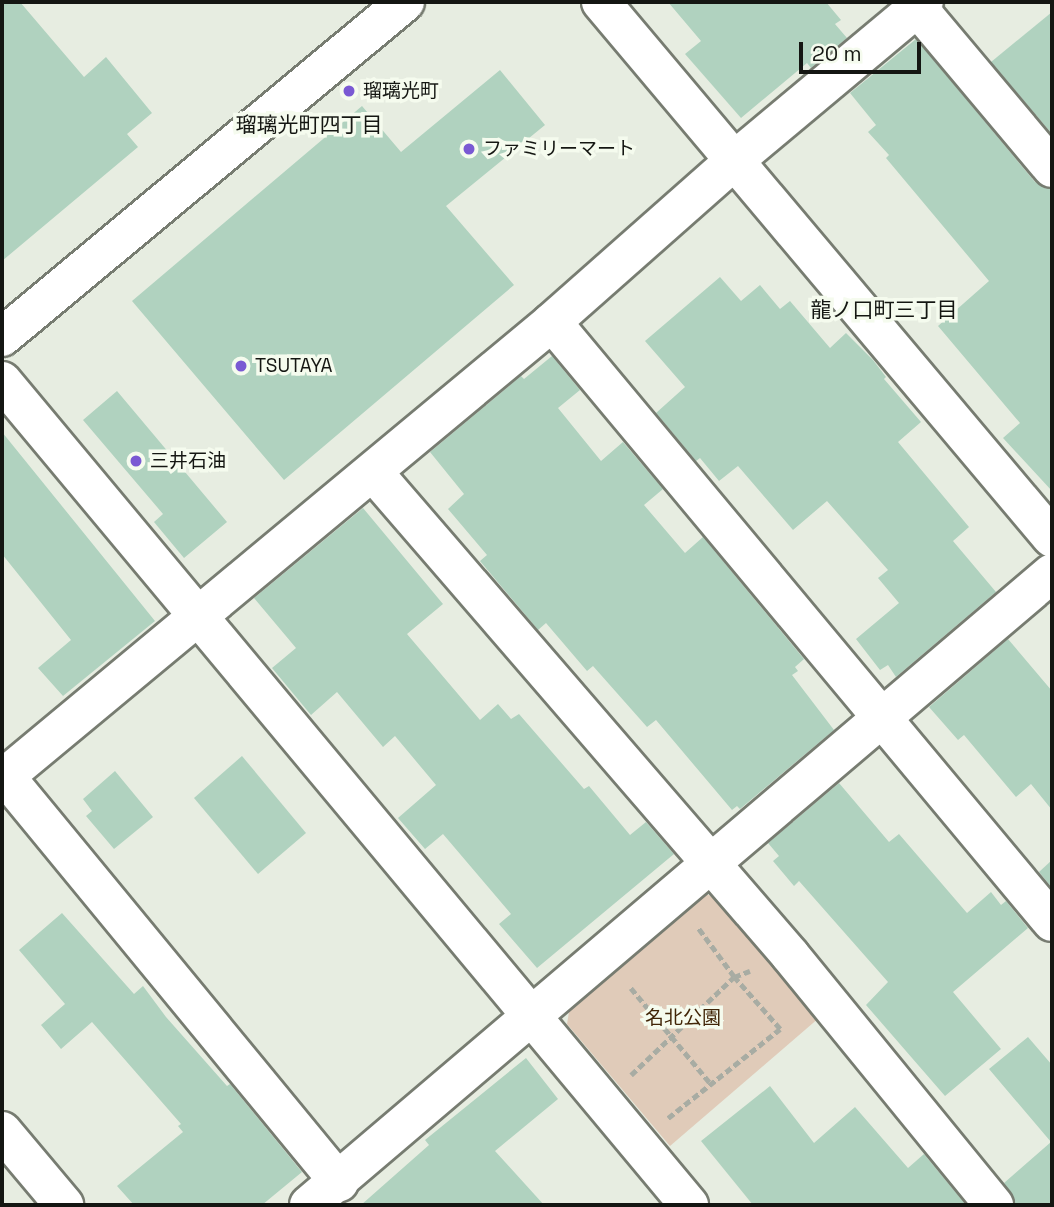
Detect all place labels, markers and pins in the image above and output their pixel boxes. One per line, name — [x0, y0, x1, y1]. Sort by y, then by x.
place label: 瑠璃光町 — [363, 80, 439, 102]
marker: 瑠璃光町 — [341, 83, 357, 99]
place label: ファミリーマート — [483, 138, 635, 160]
marker: ファミリーマート — [461, 141, 477, 157]
place label: TSUTAYA — [255, 355, 332, 377]
marker: TSUTAYA — [233, 358, 249, 374]
place label: 三井石油 — [150, 450, 226, 472]
marker: 三井石油 — [128, 453, 144, 469]

